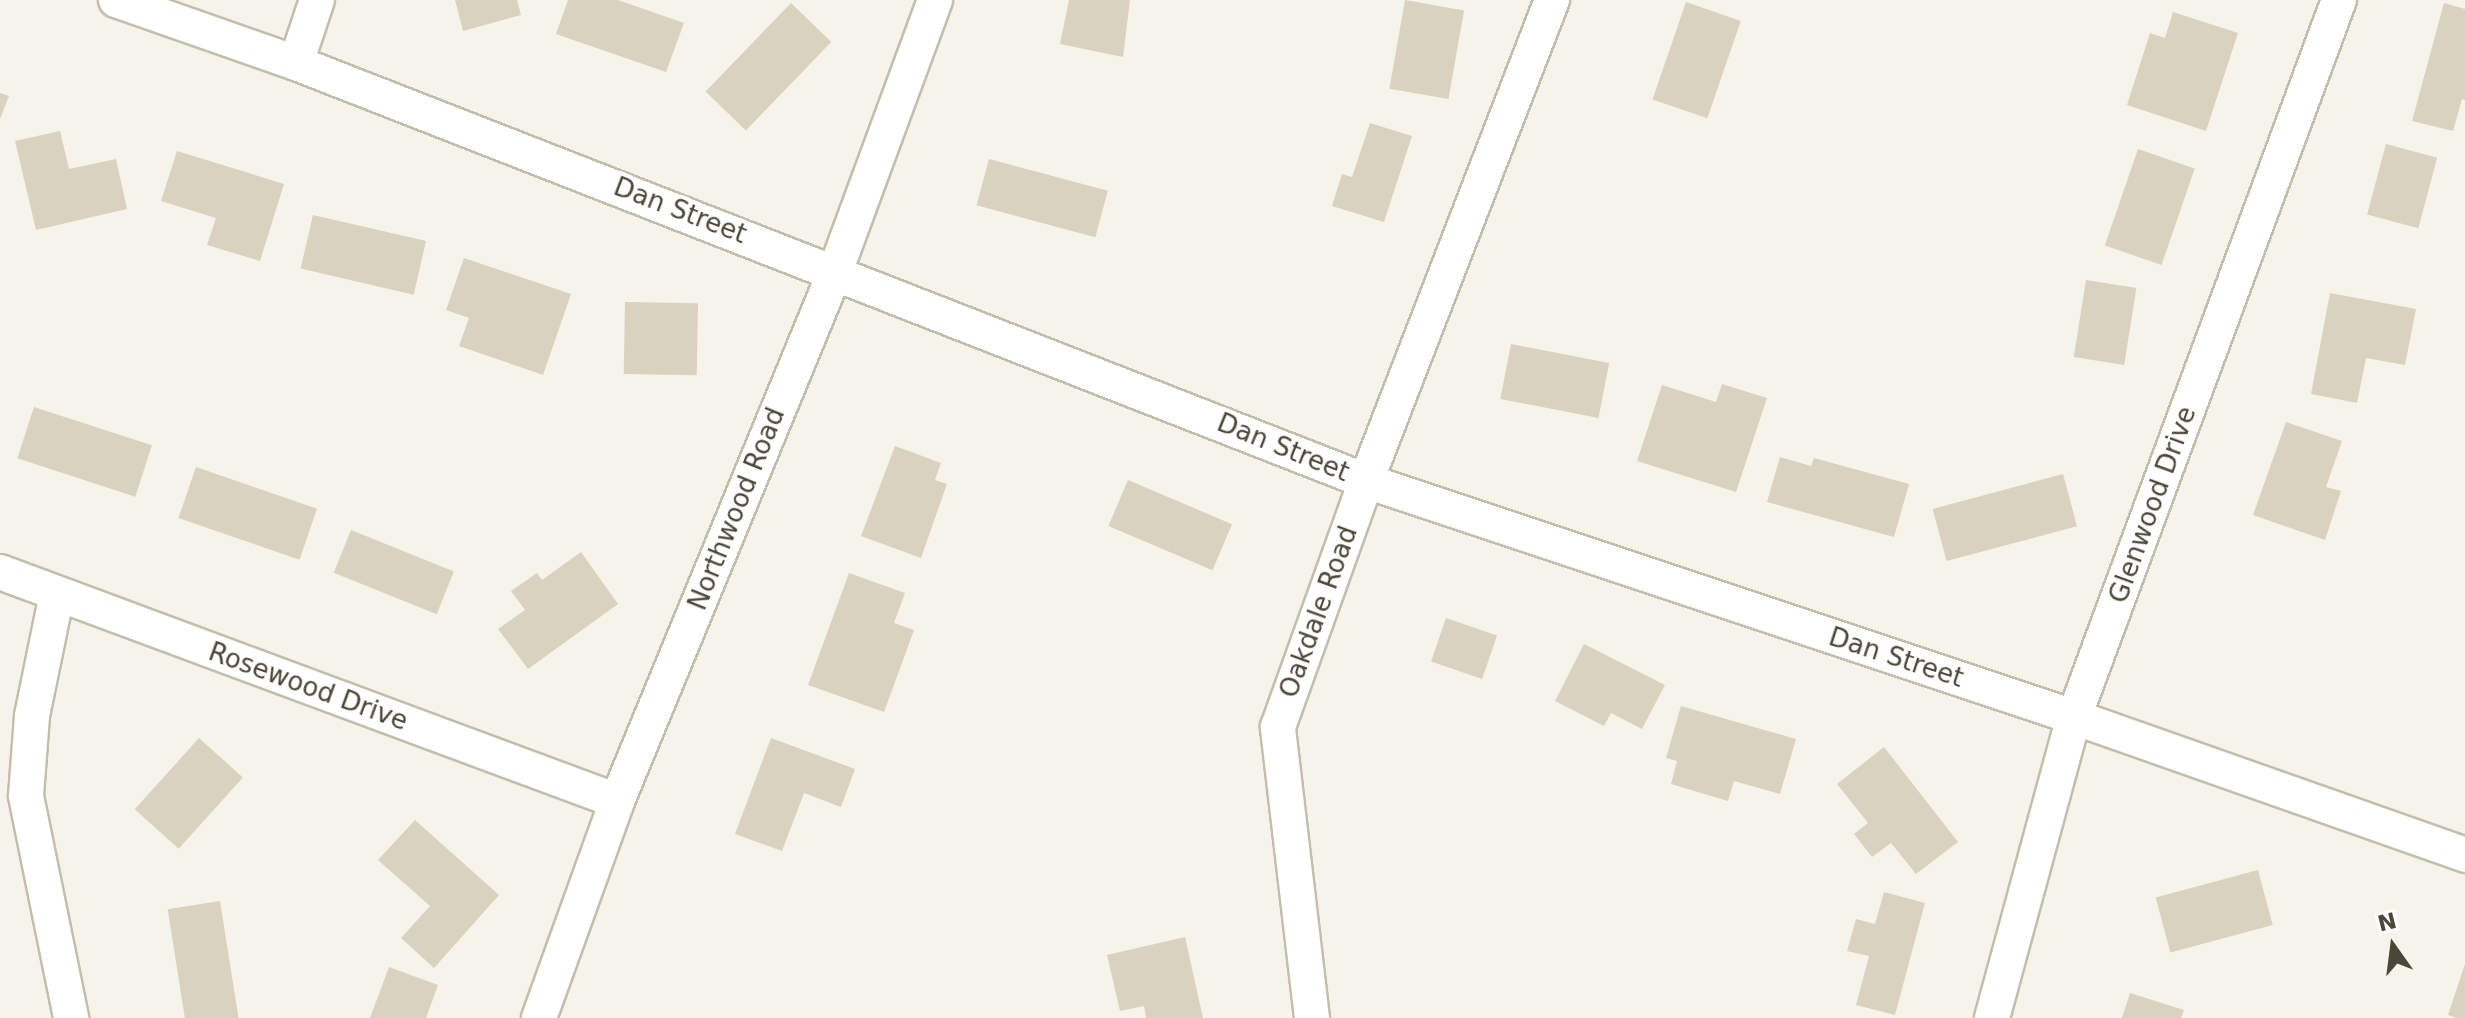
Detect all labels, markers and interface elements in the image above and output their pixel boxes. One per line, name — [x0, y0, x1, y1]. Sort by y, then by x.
street label: Dan Street — [609, 171, 751, 251]
street label: Glenwood Drive — [2103, 402, 2203, 608]
street label: Northwood Road — [682, 403, 792, 615]
street label: Dan Street — [1212, 407, 1354, 489]
street label: Oakdale Road — [1273, 522, 1365, 702]
street label: Dan Street — [1825, 622, 1967, 694]
street label: Rosewood Drive — [204, 637, 412, 737]
north arrow — [2353, 906, 2433, 986]
text: N — [2375, 908, 2399, 937]

